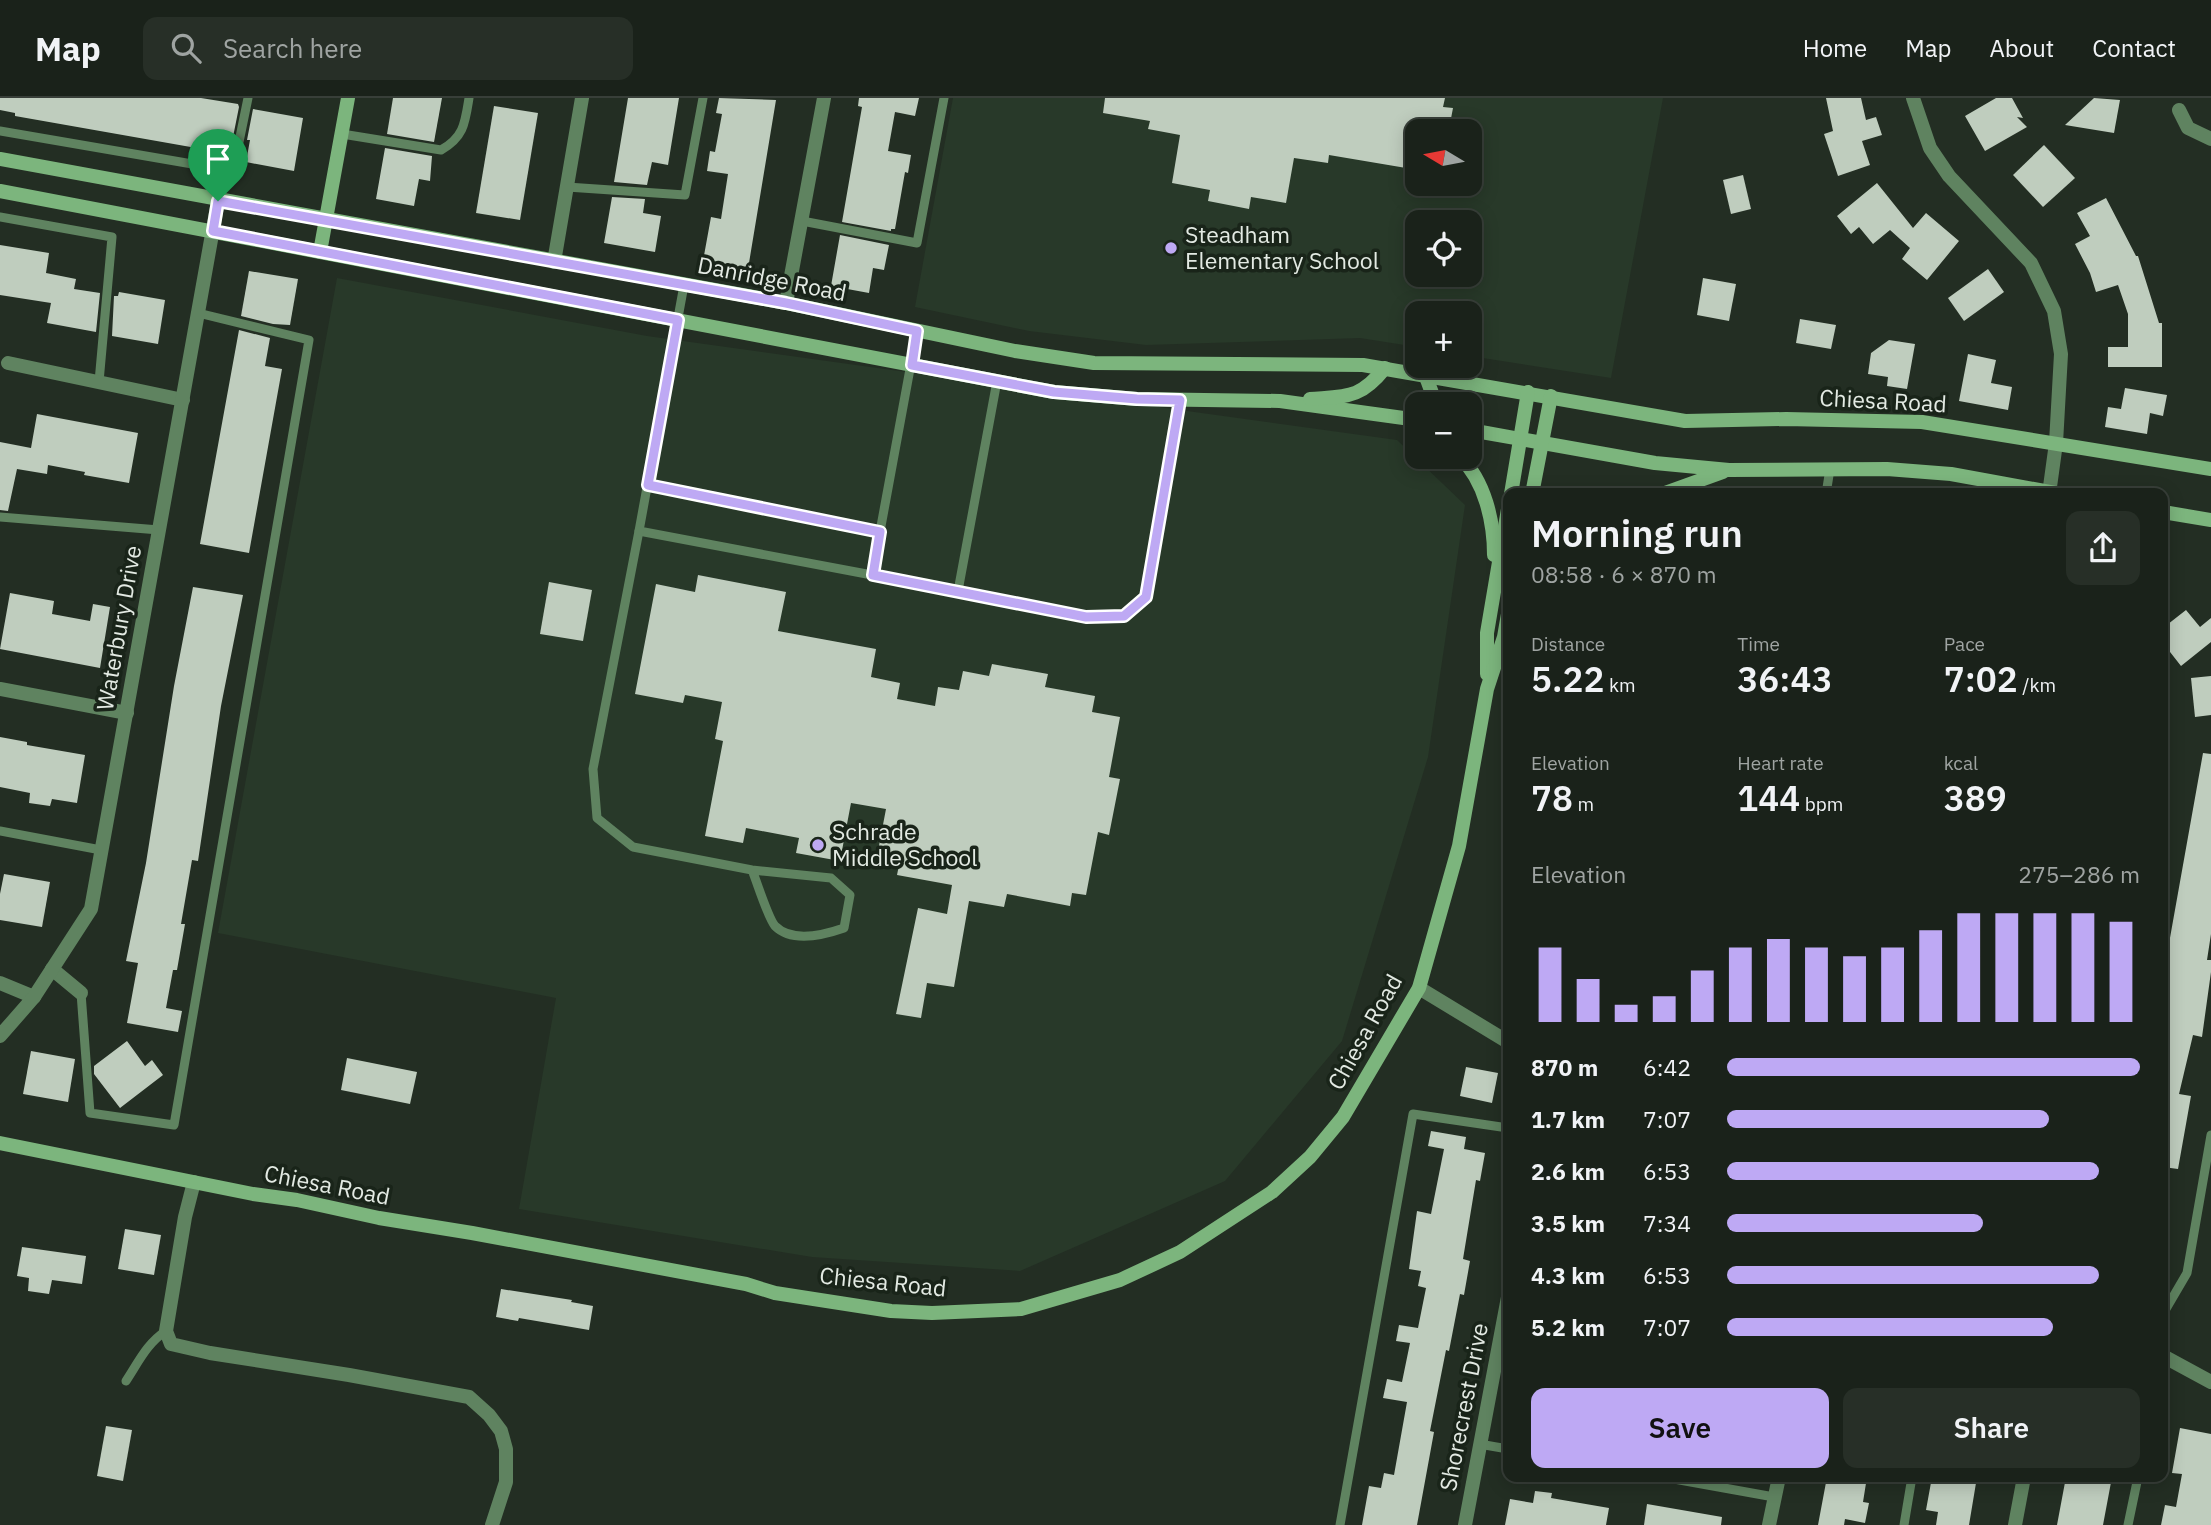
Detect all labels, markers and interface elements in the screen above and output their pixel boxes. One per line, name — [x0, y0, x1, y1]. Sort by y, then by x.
search box — [143, 17, 633, 80]
text: Map — [35, 27, 101, 70]
icon: search — [167, 29, 205, 67]
text: Search here — [223, 31, 362, 65]
text: Home — [1803, 32, 1867, 64]
text: Map — [1905, 32, 1951, 64]
text: About — [1989, 32, 2054, 64]
text: Contact — [2092, 32, 2176, 64]
north arrow — [1405, 119, 1482, 196]
map controls — [1405, 119, 1482, 469]
pin — [188, 129, 248, 201]
icon: arrive — [199, 140, 237, 178]
button: locate — [1405, 210, 1482, 287]
place label: Steadham Elementary School — [1185, 219, 1379, 275]
marker: Steadham Elementary School — [1163, 240, 1179, 256]
street label: Danridge Road — [695, 249, 849, 307]
button: + — [1405, 301, 1482, 378]
street label: Chiesa Road — [1819, 382, 1948, 418]
button: − — [1405, 392, 1482, 469]
text: Morning run — [1531, 508, 1743, 557]
button: share — [2066, 511, 2140, 585]
street label: Waterbury Drive — [89, 543, 147, 713]
text: 08:58 · 6 × 870 m — [1531, 559, 1717, 589]
text: Distance — [1531, 632, 1605, 656]
text: Time — [1737, 632, 1780, 656]
text: Pace — [1944, 632, 1985, 656]
text: 5.22 — [1531, 656, 1604, 702]
text: 36:43 — [1737, 656, 1833, 702]
text: 7:02 — [1944, 656, 2018, 702]
text: km — [1604, 673, 1636, 697]
text: /km — [2018, 673, 2056, 697]
text: Elevation — [1531, 751, 1610, 775]
text: Heart rate — [1737, 751, 1824, 775]
text: kcal — [1944, 751, 1978, 775]
text: 78 — [1531, 775, 1573, 821]
text: 144 — [1737, 775, 1800, 821]
text: 389 — [1944, 775, 2007, 821]
text: m — [1573, 792, 1594, 816]
text: bpm — [1800, 792, 1843, 816]
place label: Schrade Middle School — [832, 816, 977, 872]
marker: Schrade Middle School — [810, 837, 826, 853]
text: Elevation — [1531, 859, 1626, 889]
text: 275–286 m — [2018, 859, 2140, 889]
street label: Chiesa Road — [1320, 968, 1408, 1095]
text: 870 m — [1531, 1052, 1598, 1082]
text: 6:42 — [1643, 1052, 1691, 1082]
text: 1.7 km — [1531, 1104, 1605, 1134]
text: 7:07 — [1643, 1104, 1691, 1134]
text: 2.6 km — [1531, 1156, 1605, 1186]
text: 6:53 — [1643, 1156, 1691, 1186]
street label: Chiesa Road — [262, 1157, 393, 1211]
text: 3.5 km — [1531, 1208, 1605, 1238]
text: 7:34 — [1643, 1208, 1691, 1238]
street label: Chiesa Road — [818, 1259, 948, 1303]
text: 4.3 km — [1531, 1260, 1605, 1290]
text: 6:53 — [1643, 1260, 1691, 1290]
text: 5.2 km — [1531, 1312, 1605, 1342]
text: 7:07 — [1643, 1312, 1691, 1342]
street label: Shorecrest Drive — [1432, 1320, 1494, 1493]
button: Save — [1531, 1388, 1829, 1468]
button: Share — [1843, 1388, 2140, 1468]

